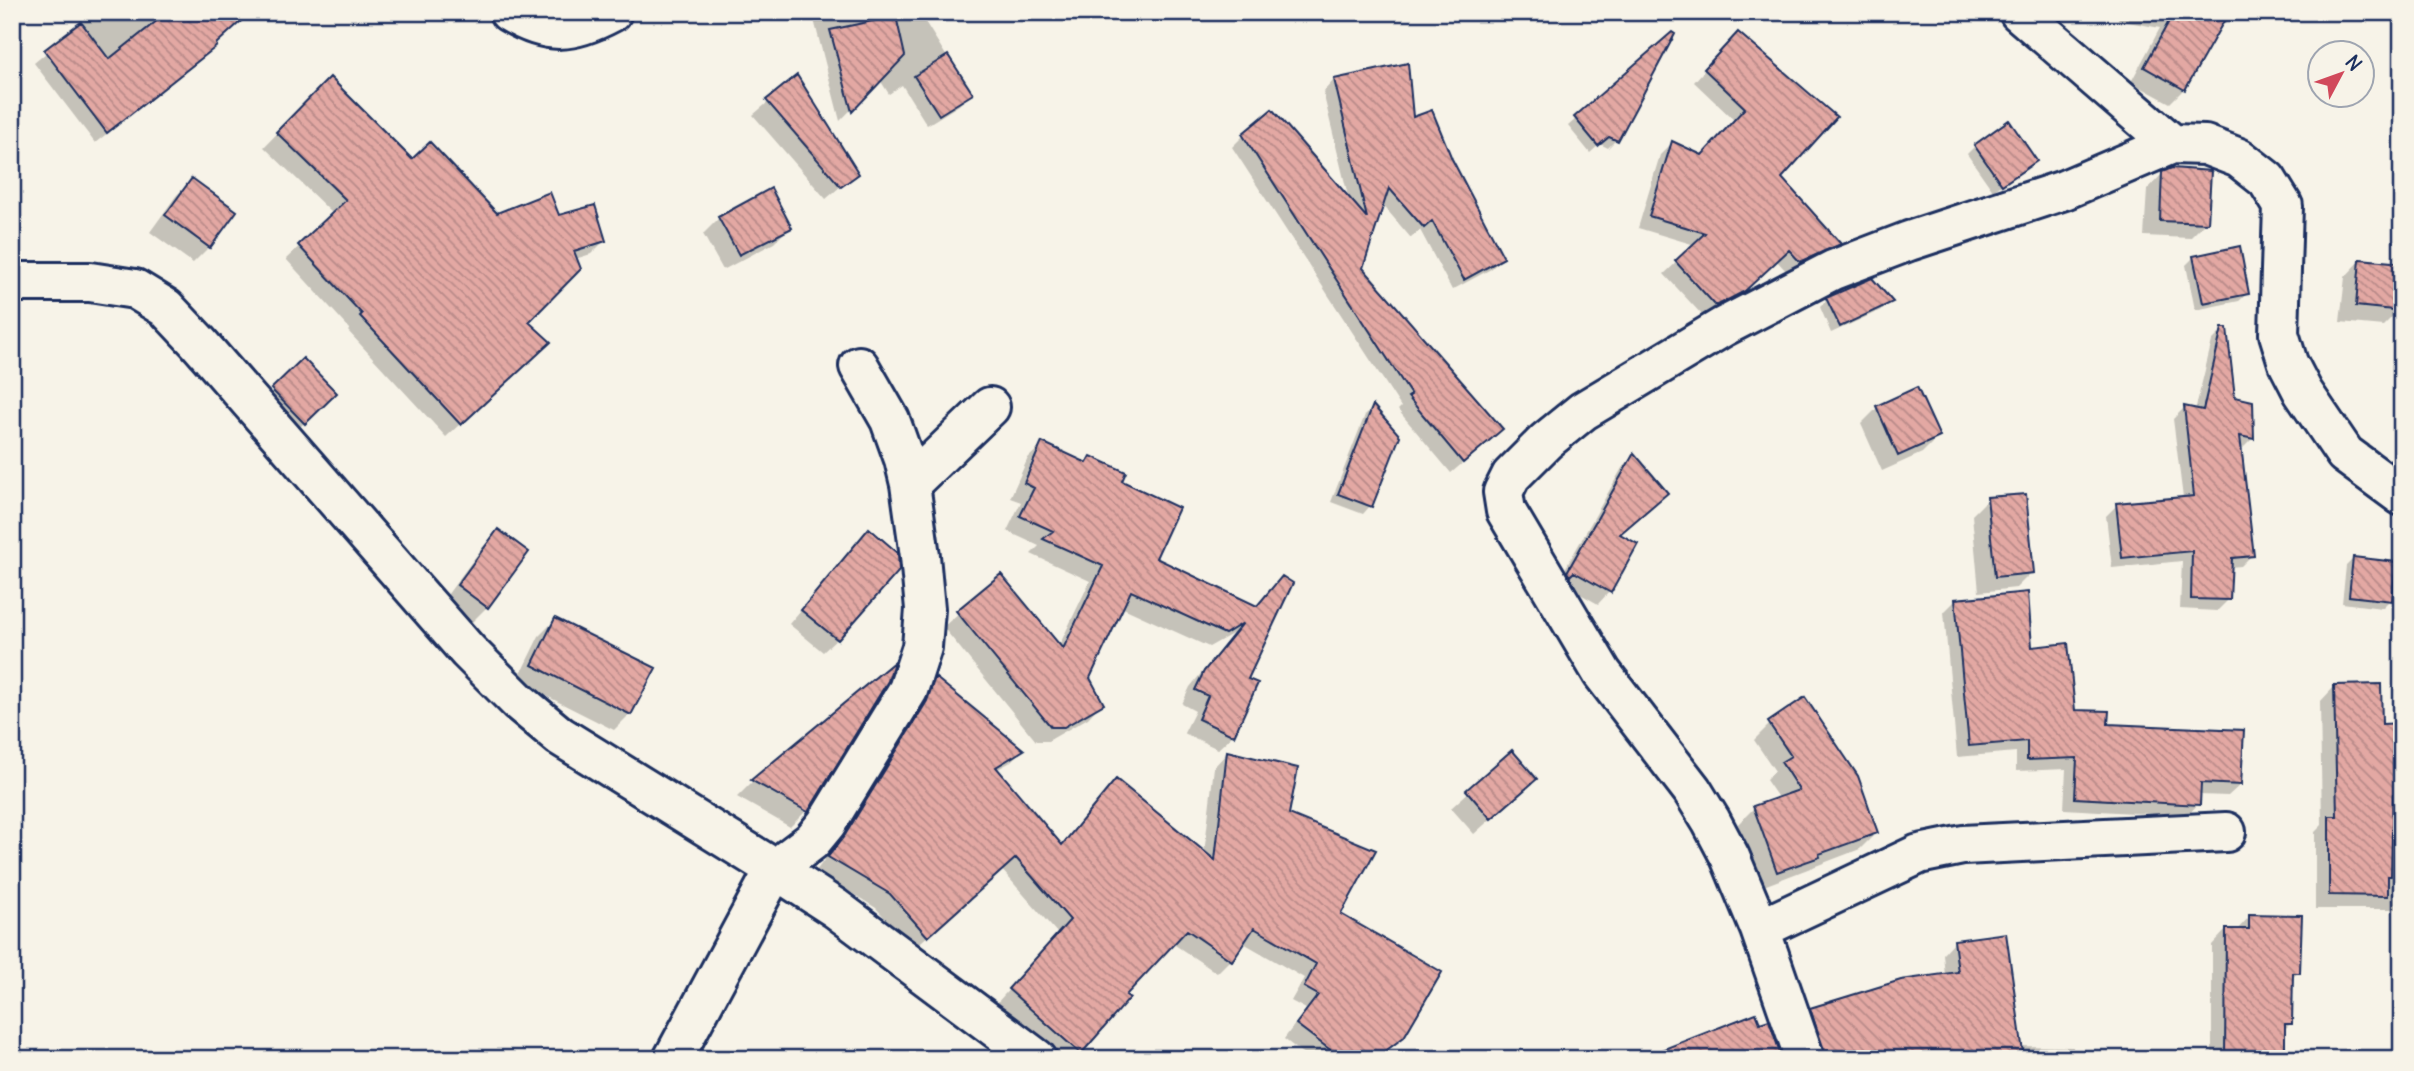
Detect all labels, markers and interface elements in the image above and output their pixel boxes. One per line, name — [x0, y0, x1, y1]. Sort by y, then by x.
north arrow — [2306, 38, 2376, 108]
text: N — [2340, 50, 2367, 76]

